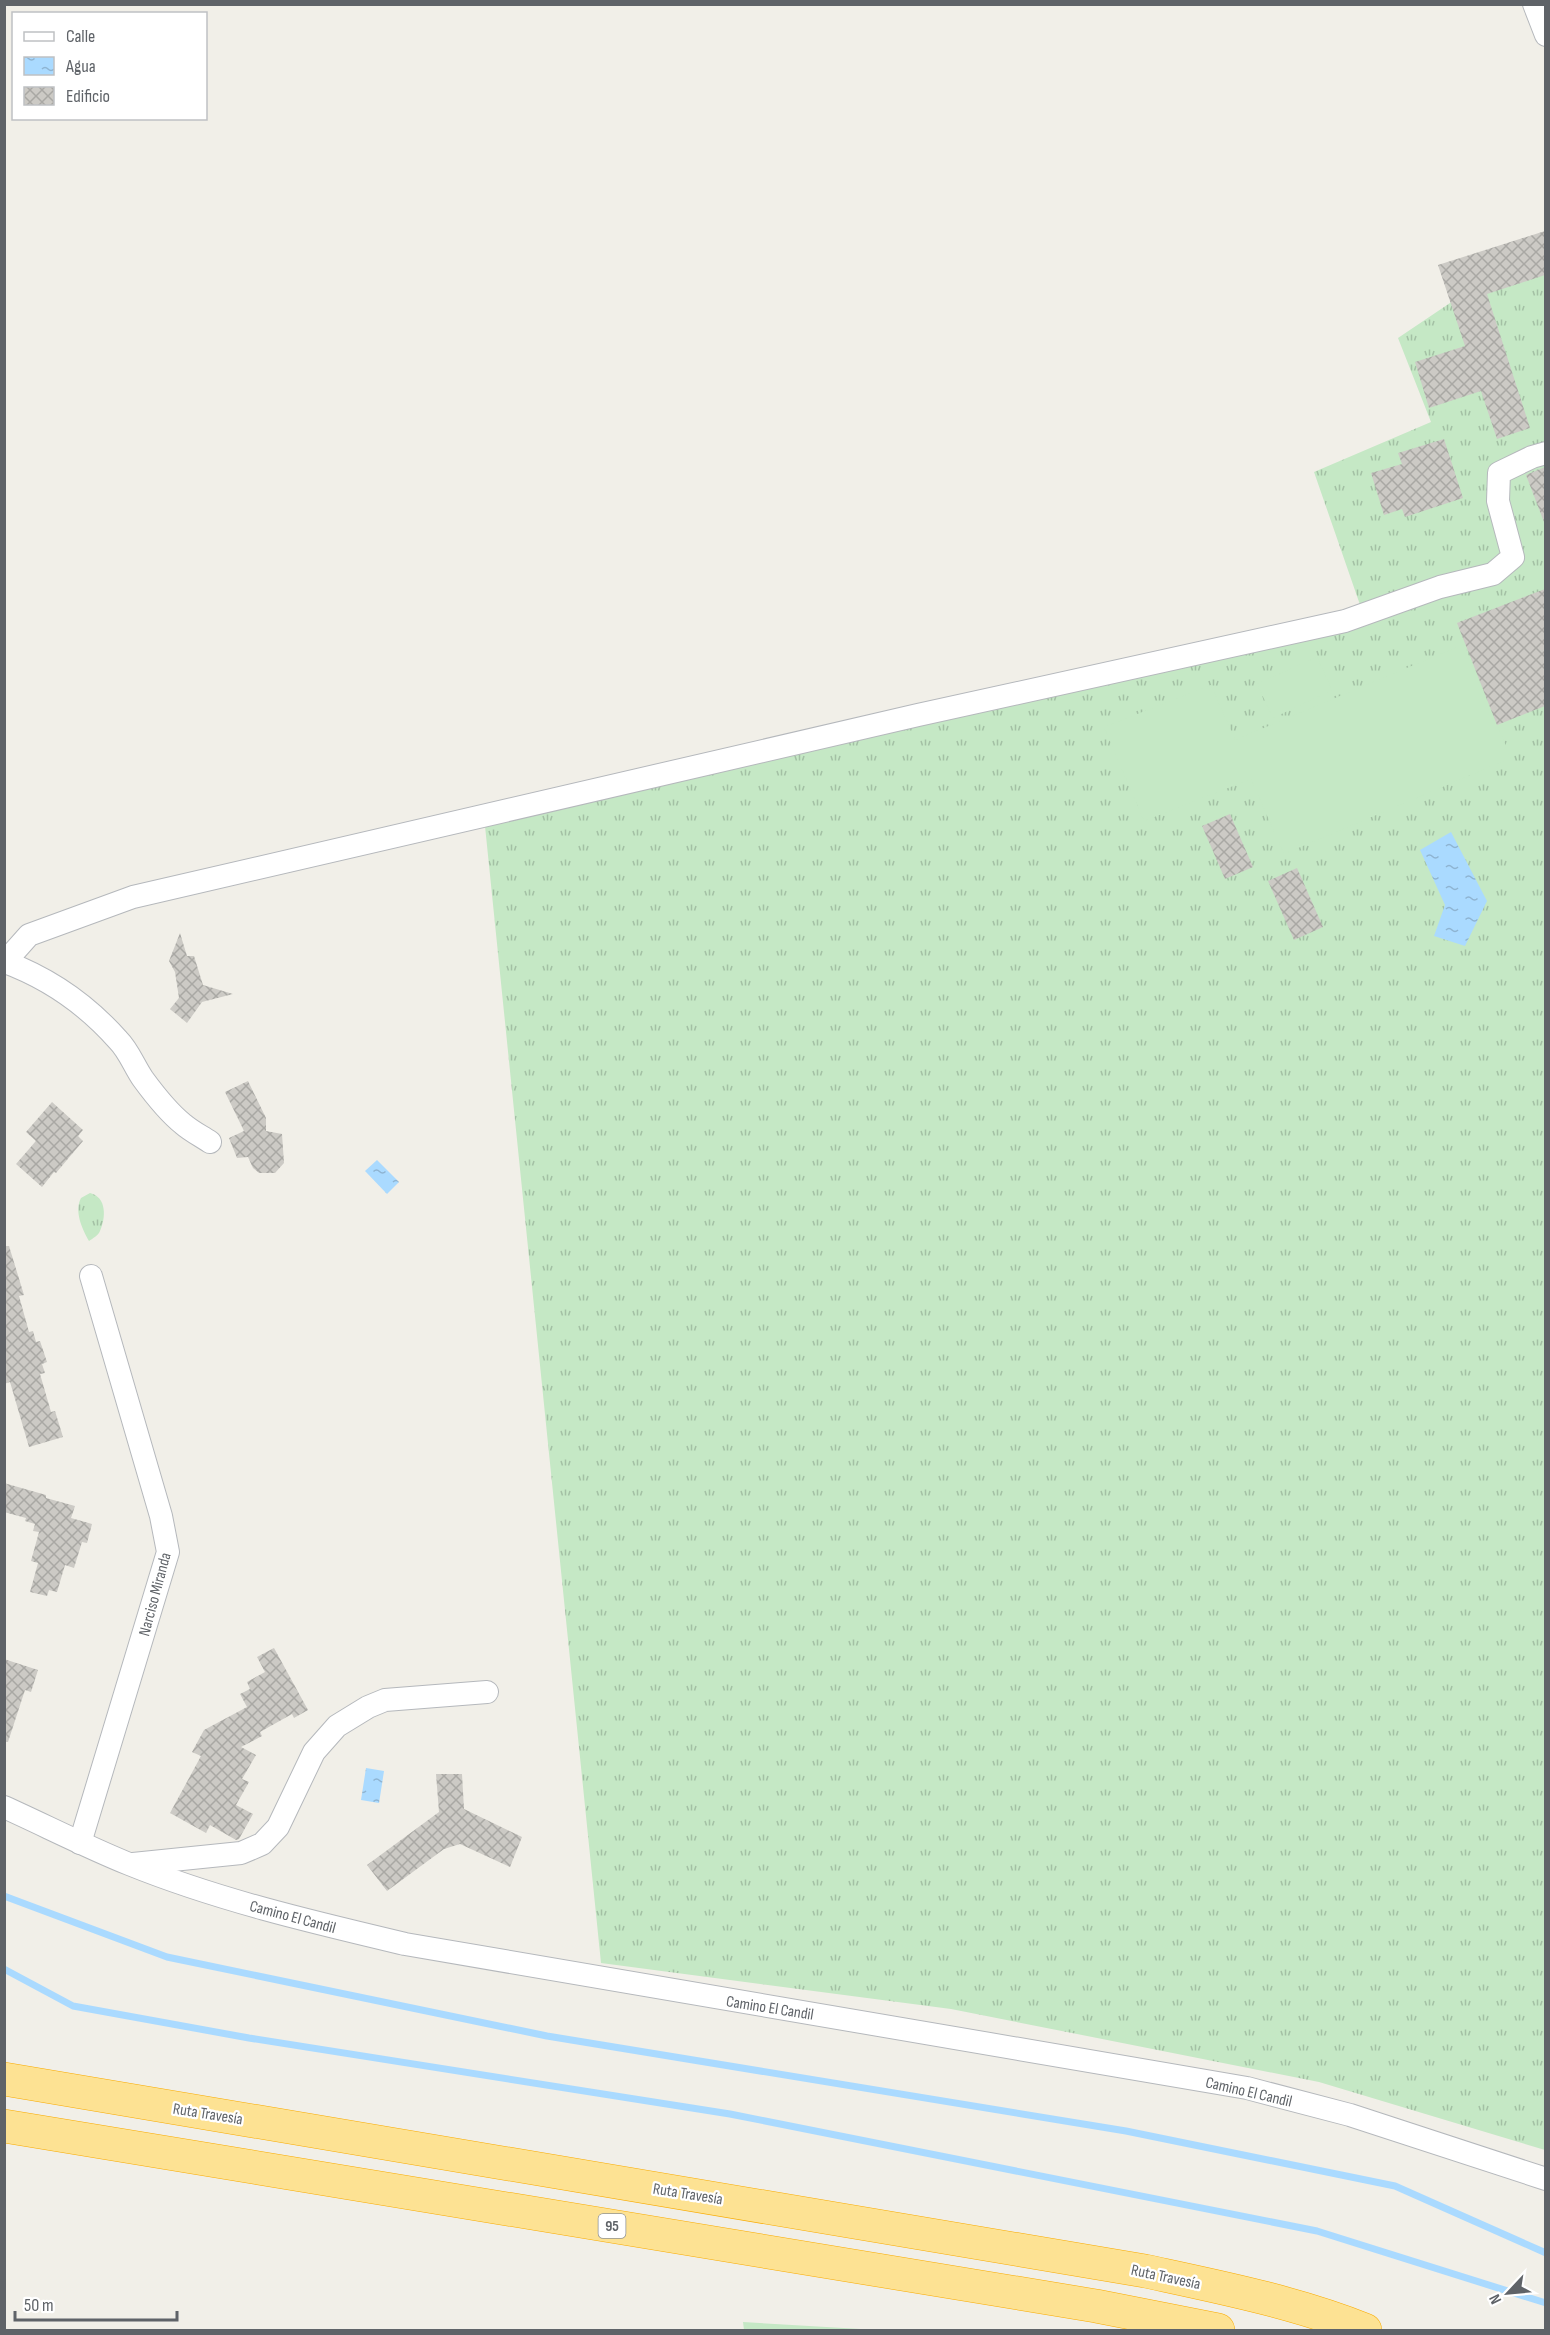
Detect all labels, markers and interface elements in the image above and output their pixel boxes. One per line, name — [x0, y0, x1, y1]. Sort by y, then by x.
legend — [12, 12, 207, 120]
text: Calle — [66, 26, 95, 47]
text: Agua — [65, 56, 96, 77]
text: Edificio — [66, 86, 110, 107]
street label: Narciso Miranda — [135, 1551, 176, 1638]
street label: Camino El Candil — [248, 1897, 338, 1938]
street label: Camino El Candil — [725, 1992, 815, 2025]
street label: Camino El Candil — [1204, 2073, 1294, 2112]
street label: Ruta Travesía — [171, 2100, 244, 2129]
street label: Ruta Travesía — [651, 2180, 724, 2209]
road number: 95 — [598, 2214, 626, 2238]
street label: Ruta Travesía — [1129, 2261, 1202, 2294]
north arrow — [1478, 2263, 1538, 2323]
scale bar — [15, 2284, 177, 2322]
text: N — [1485, 2291, 1506, 2307]
text: 50 m — [24, 2295, 54, 2316]

